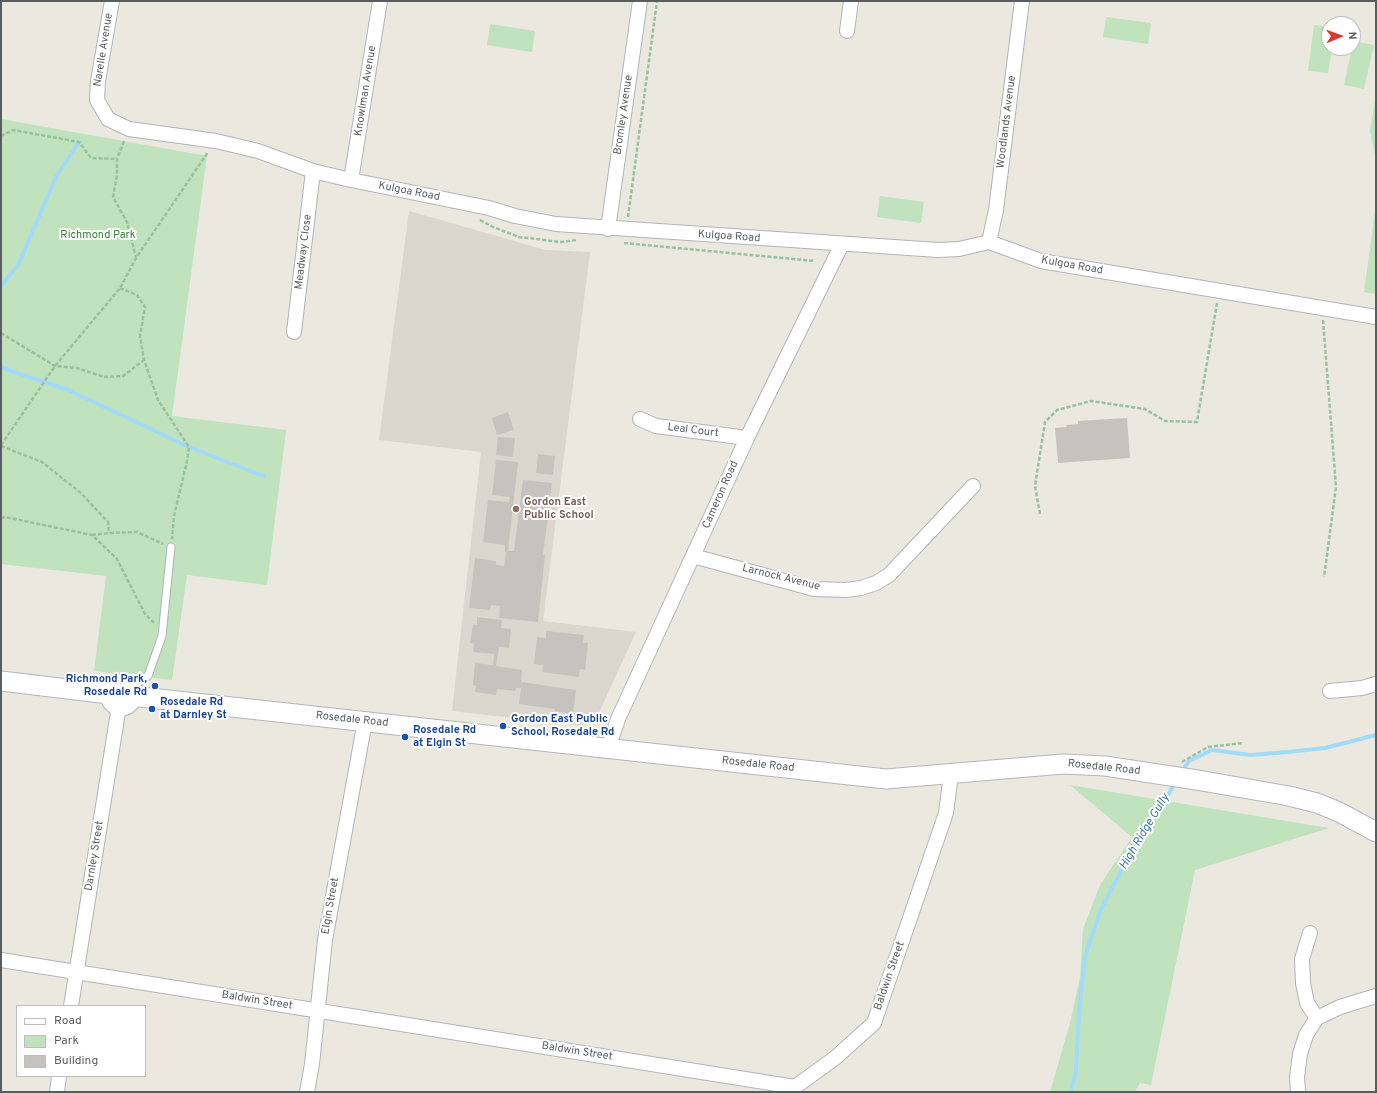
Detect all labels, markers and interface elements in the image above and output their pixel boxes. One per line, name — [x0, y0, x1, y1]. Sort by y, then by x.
street label: Narelle Avenue — [92, 12, 116, 88]
north arrow — [1321, 16, 1361, 56]
text: N — [1345, 31, 1359, 40]
street label: Knowlman Avenue — [352, 45, 380, 137]
street label: Bromley Avenue — [612, 74, 636, 156]
street label: Woodlands Avenue — [995, 75, 1019, 169]
street label: Kulgoa Road — [377, 180, 441, 204]
street label: Meadway Close — [293, 214, 315, 290]
street label: Kulgoa Road — [697, 228, 761, 246]
park label: Richmond Park — [60, 229, 136, 243]
street label: Kulgoa Road — [1040, 254, 1104, 278]
street label: Leal Court — [667, 421, 719, 441]
street label: Cameron Road — [700, 459, 742, 531]
place label: Gordon East Public School — [524, 496, 594, 522]
marker: Gordon East Public School — [511, 504, 521, 514]
street label: Larnock Avenue — [741, 562, 821, 594]
place label: Richmond Park, Rosedale Rd — [66, 673, 147, 699]
marker: Richmond Park, Rosedale Rd — [150, 681, 160, 691]
place label: Rosedale Rd at Darnley St — [160, 696, 227, 722]
marker: Rosedale Rd at Darnley St — [147, 704, 157, 714]
street label: Rosedale Road — [315, 710, 389, 730]
place label: Gordon East Public School, Rosedale Rd — [511, 713, 614, 739]
marker: Gordon East Public School, Rosedale Rd — [498, 721, 508, 731]
place label: Rosedale Rd at Elgin St — [413, 724, 476, 750]
marker: Rosedale Rd at Elgin St — [400, 732, 410, 742]
street label: Rosedale Road — [721, 755, 795, 775]
street label: Rosedale Road — [1067, 758, 1141, 778]
water label: High Ridge Gully — [1117, 791, 1173, 873]
street label: Darnley Street — [83, 820, 107, 892]
street label: Elgin Street — [320, 877, 342, 935]
street label: Baldwin Street — [872, 940, 908, 1012]
street label: Baldwin Street — [220, 989, 294, 1013]
legend — [16, 1005, 146, 1077]
text: Road — [54, 1013, 82, 1029]
text: Park — [54, 1033, 79, 1049]
street label: Baldwin Street — [540, 1040, 614, 1064]
text: Building — [54, 1053, 98, 1069]

